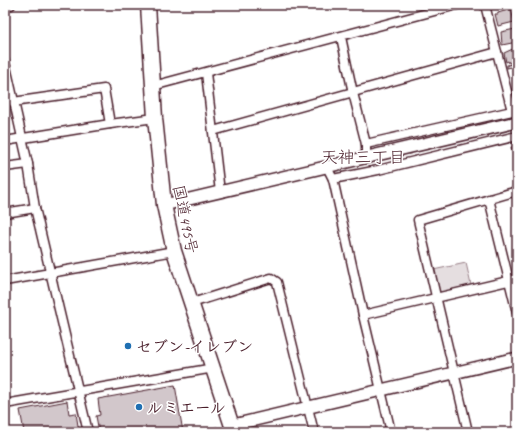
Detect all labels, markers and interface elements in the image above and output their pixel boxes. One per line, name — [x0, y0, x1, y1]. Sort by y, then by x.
district label: 天神三丁目 — [321, 147, 406, 168]
street label: 国道495号 — [168, 183, 202, 255]
place label: セブン-イレブン — [136, 337, 253, 357]
marker: セブン-イレブン — [123, 341, 133, 351]
place label: ルミエール — [147, 398, 226, 418]
marker: ルミエール — [134, 402, 144, 412]

